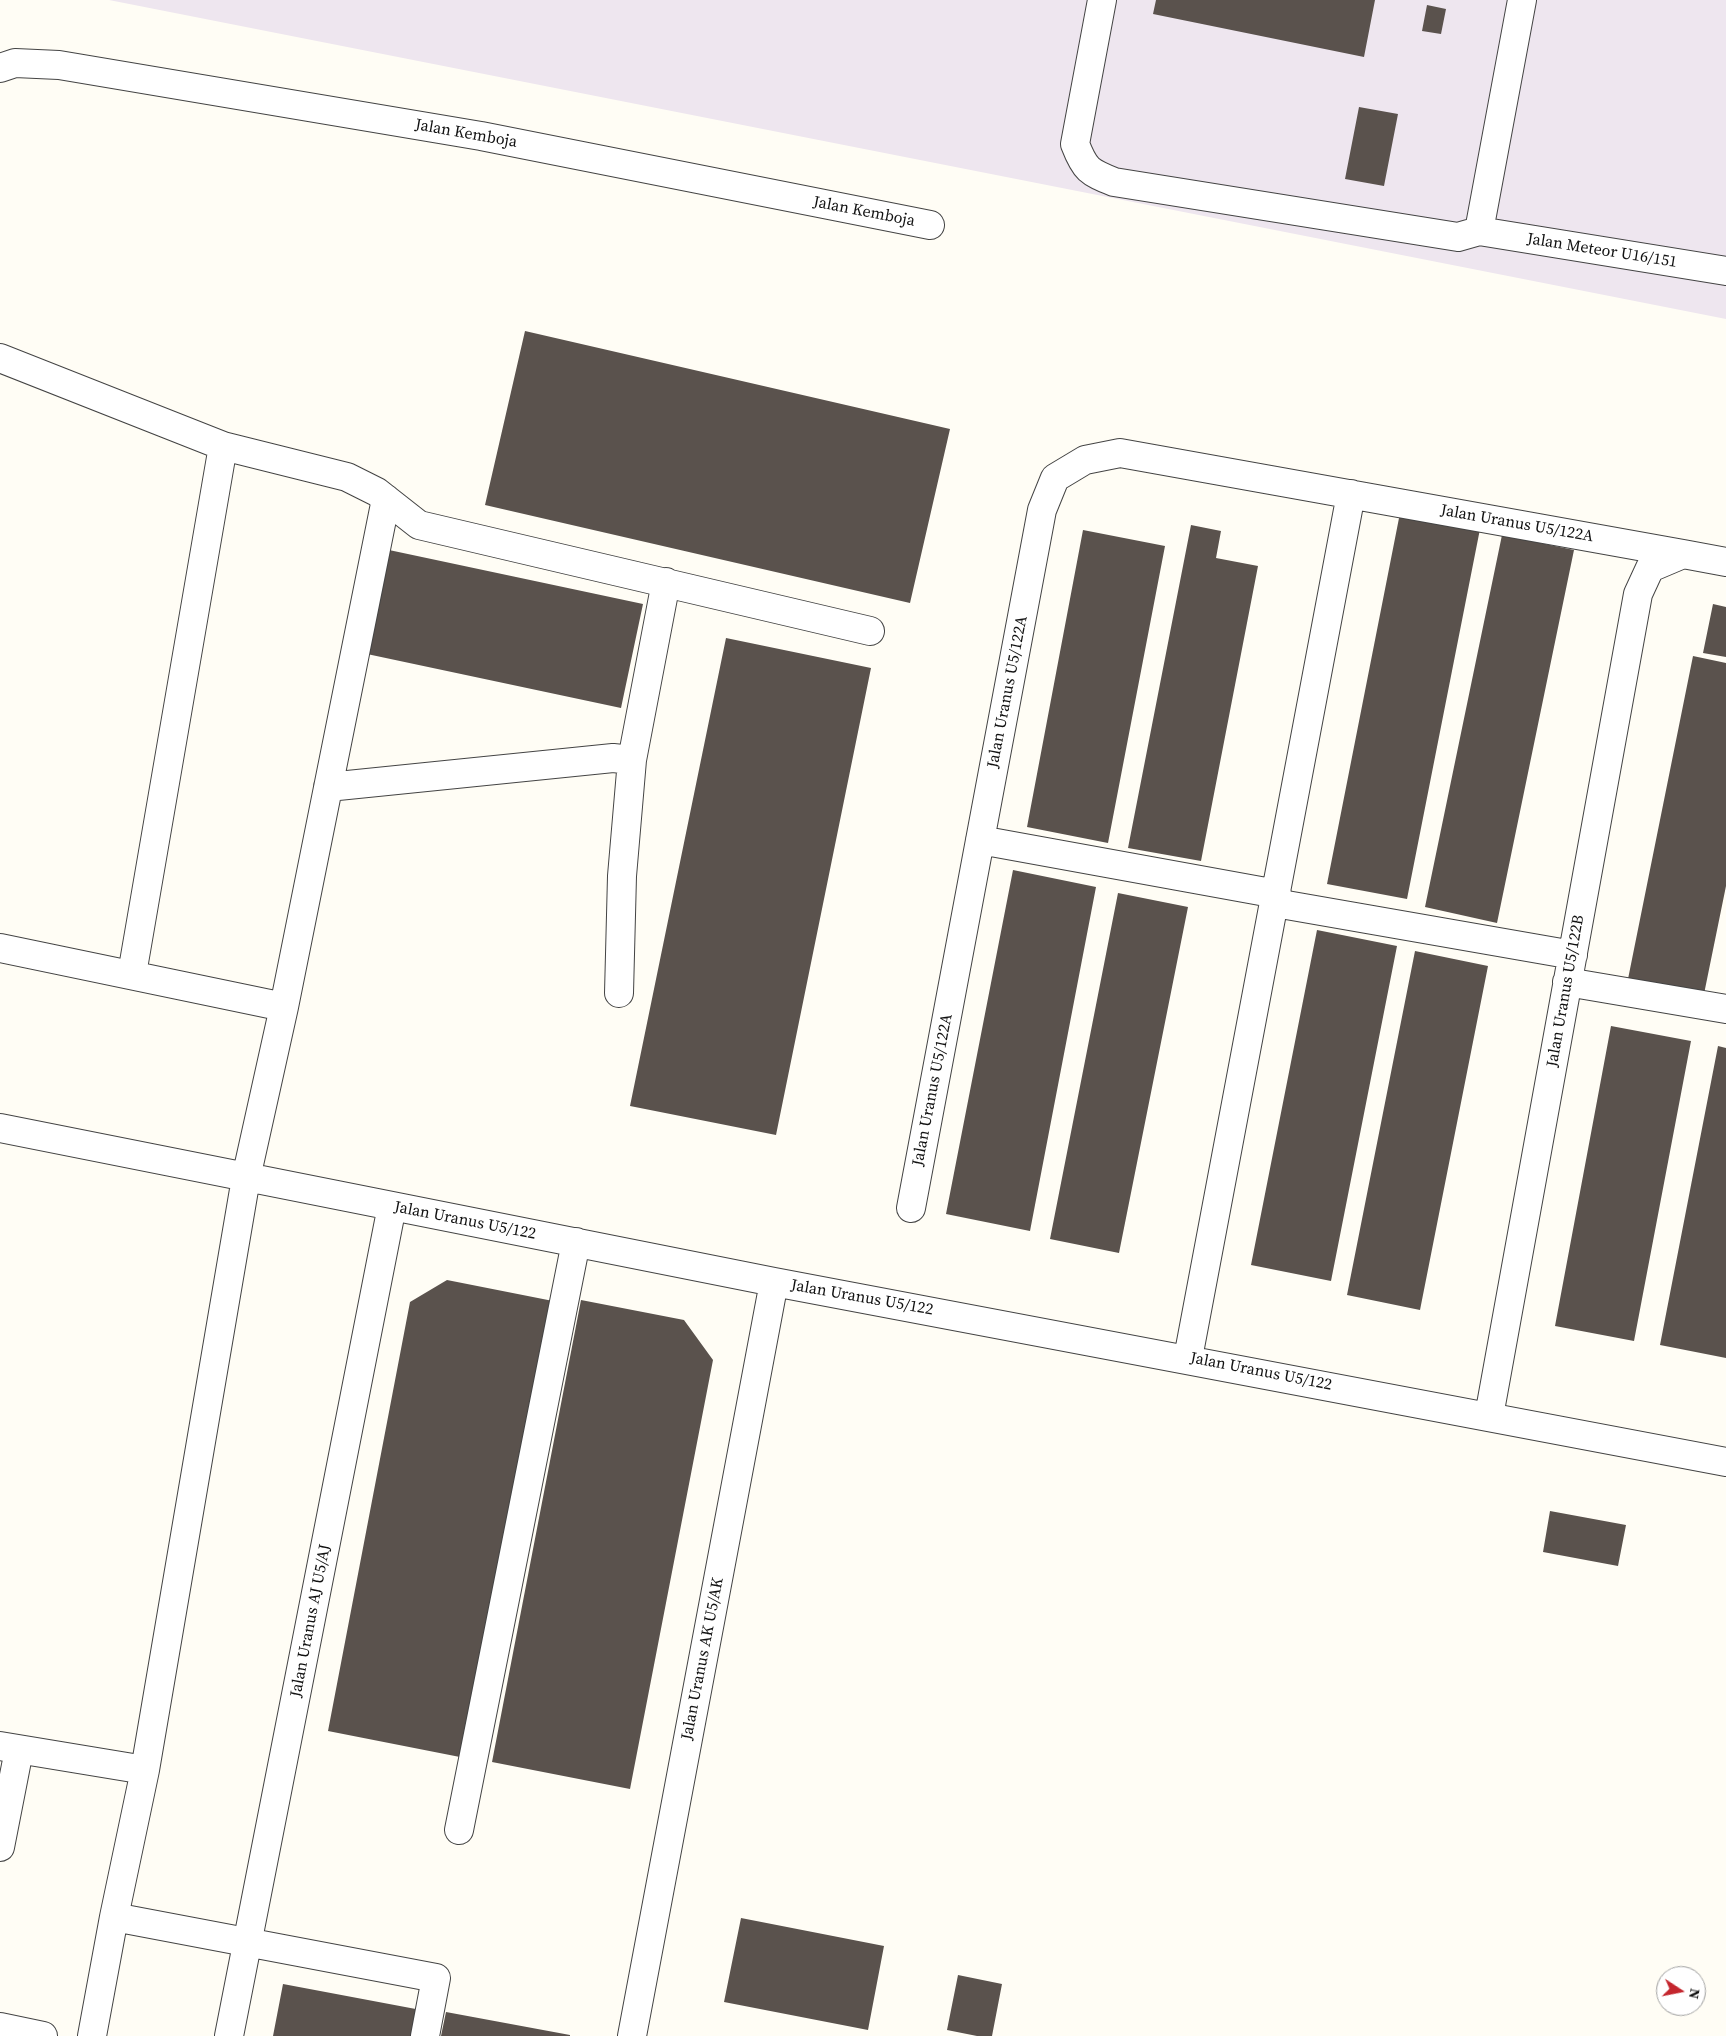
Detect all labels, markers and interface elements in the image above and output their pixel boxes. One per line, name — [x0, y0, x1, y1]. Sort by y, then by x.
street label: Jalan Kemboja — [413, 116, 519, 152]
street label: Jalan Kemboja — [811, 193, 917, 231]
street label: Jalan Meteor U16/151 — [1526, 230, 1678, 272]
street label: Jalan Uranus U5/122A — [1439, 501, 1595, 547]
street label: Jalan Uranus U5/122A — [984, 614, 1032, 770]
street label: Jalan Uranus U5/122B — [1543, 913, 1589, 1069]
street label: Jalan Uranus U5/122A — [909, 1012, 957, 1168]
street label: Jalan Uranus U5/122 — [392, 1198, 538, 1244]
street label: Jalan Uranus U5/122 — [789, 1276, 935, 1320]
street label: Jalan Uranus U5/122 — [1188, 1349, 1334, 1395]
street label: Jalan Uranus AJ U5/AJ — [287, 1543, 335, 1699]
street label: Jalan Uranus AK U5/AK — [678, 1576, 728, 1742]
north arrow — [1656, 1966, 1706, 2016]
text: N — [1684, 1987, 1706, 2001]

